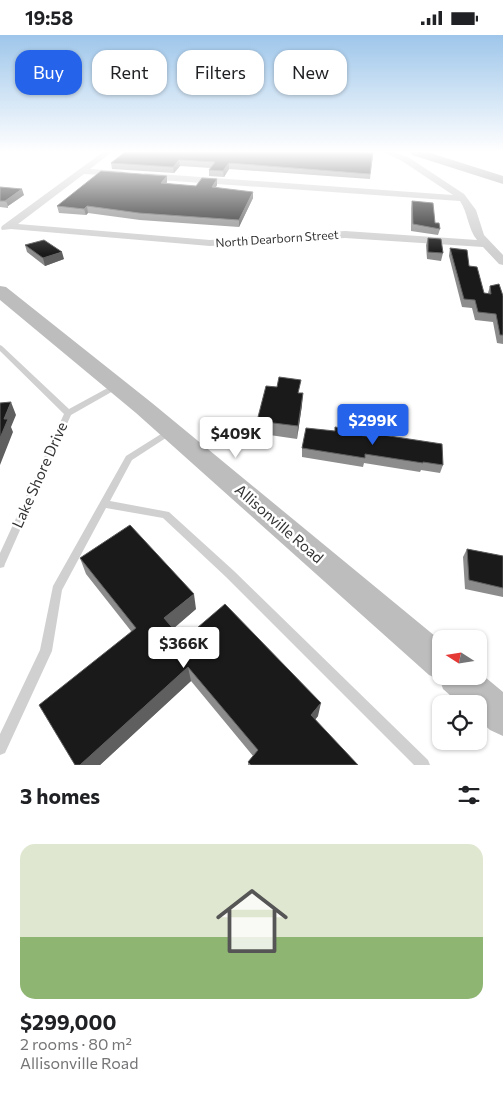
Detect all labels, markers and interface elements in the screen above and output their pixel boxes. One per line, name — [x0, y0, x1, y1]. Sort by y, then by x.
text: 19:58 — [25, 6, 73, 29]
chip: Buy — [15, 50, 82, 95]
chip: Rent — [92, 50, 167, 95]
chip: Filters — [177, 50, 264, 95]
chip: New — [274, 50, 347, 95]
street label: North Dearborn Street — [215, 227, 339, 249]
pin: $299K — [338, 403, 408, 446]
text: $299K — [348, 410, 398, 429]
pin: $409K — [201, 417, 271, 459]
street label: Lake Shore Drive — [8, 419, 71, 530]
text: $409K — [211, 423, 261, 442]
street label: Allisonville Road — [232, 480, 327, 566]
pin: $366K — [149, 627, 219, 669]
north arrow — [432, 630, 488, 685]
map controls — [432, 630, 487, 750]
text: $366K — [159, 633, 209, 652]
button: locate — [432, 695, 487, 750]
icon: filters — [455, 781, 483, 809]
text: 3 homes — [20, 783, 100, 808]
icon: home — [207, 876, 297, 966]
text: $299,000 — [20, 1009, 116, 1034]
text: 2 rooms · 80 m² — [20, 1034, 132, 1053]
text: Allisonville Road — [20, 1053, 138, 1072]

